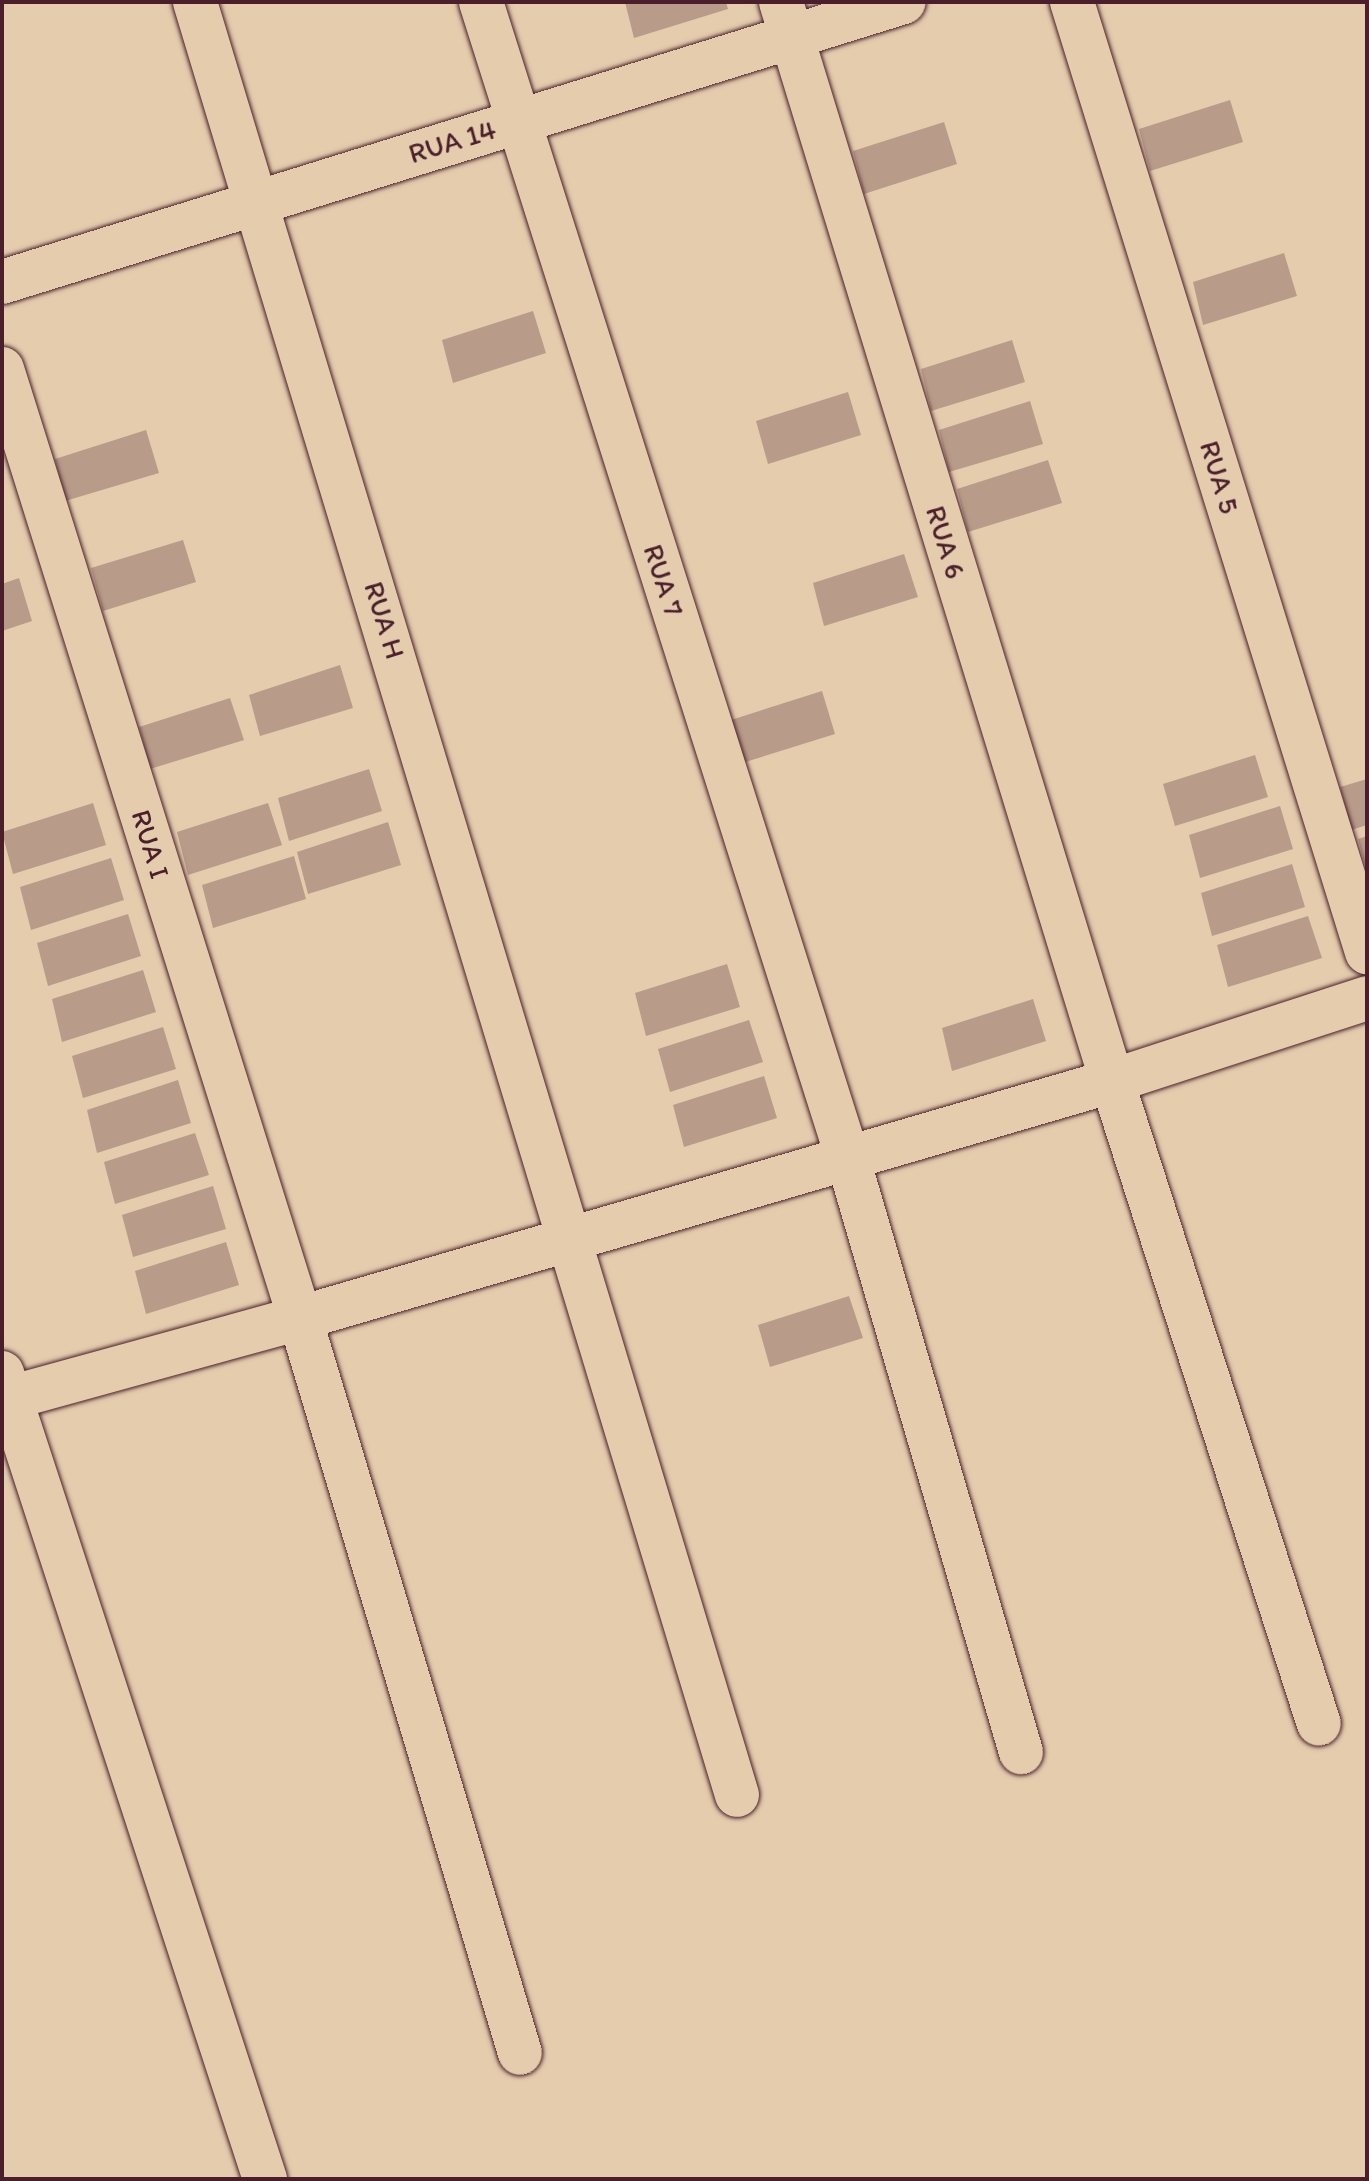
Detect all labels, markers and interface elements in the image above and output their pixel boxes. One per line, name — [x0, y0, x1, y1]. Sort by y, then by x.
street label: RUA 14 — [404, 112, 500, 170]
street label: RUA 5 — [1193, 437, 1247, 517]
street label: RUA 6 — [919, 501, 973, 583]
street label: RUA 7 — [637, 540, 691, 620]
street label: RUA H — [357, 577, 413, 663]
street label: RUA I — [125, 806, 177, 882]

